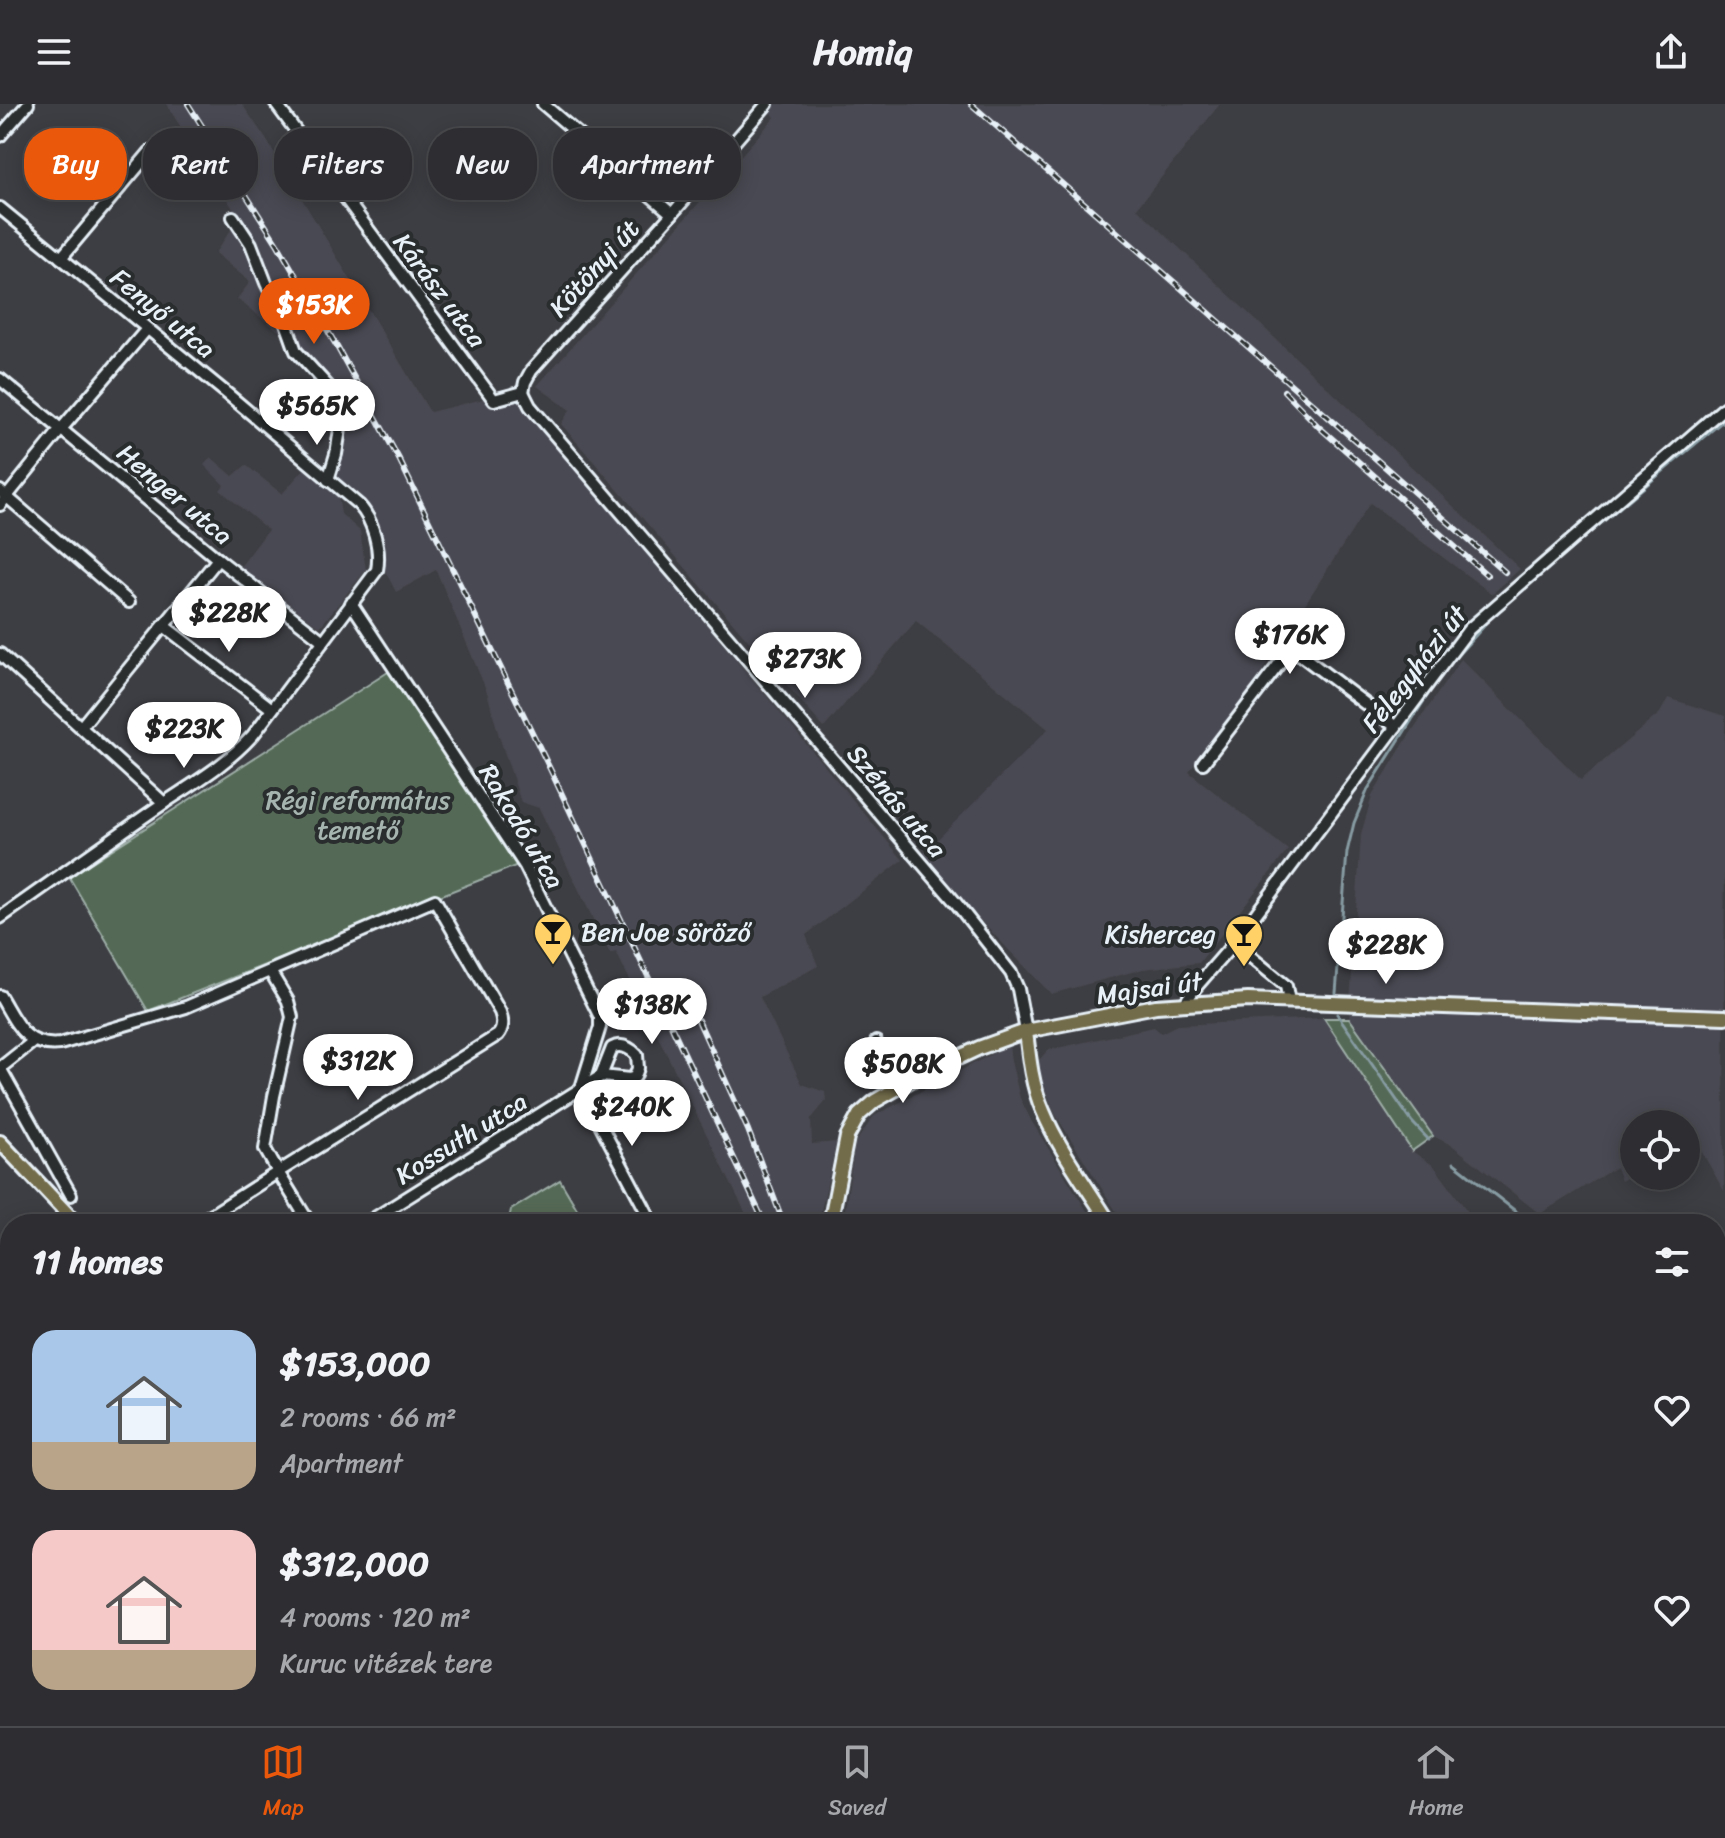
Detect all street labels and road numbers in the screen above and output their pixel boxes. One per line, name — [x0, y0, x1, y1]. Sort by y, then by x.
street label: Kötönyi út — [537, 208, 651, 328]
street label: Kárász utca — [381, 222, 500, 358]
street label: Fenyő utca — [100, 256, 226, 370]
street label: Henger utca — [106, 431, 244, 557]
street label: Félegyházi út — [1349, 594, 1480, 743]
street label: Szénás utca — [835, 733, 960, 869]
street label: Rakodó utca — [466, 754, 578, 898]
street label: Majsai út — [1093, 958, 1206, 1018]
street label: Kossuth utca — [386, 1079, 536, 1197]

